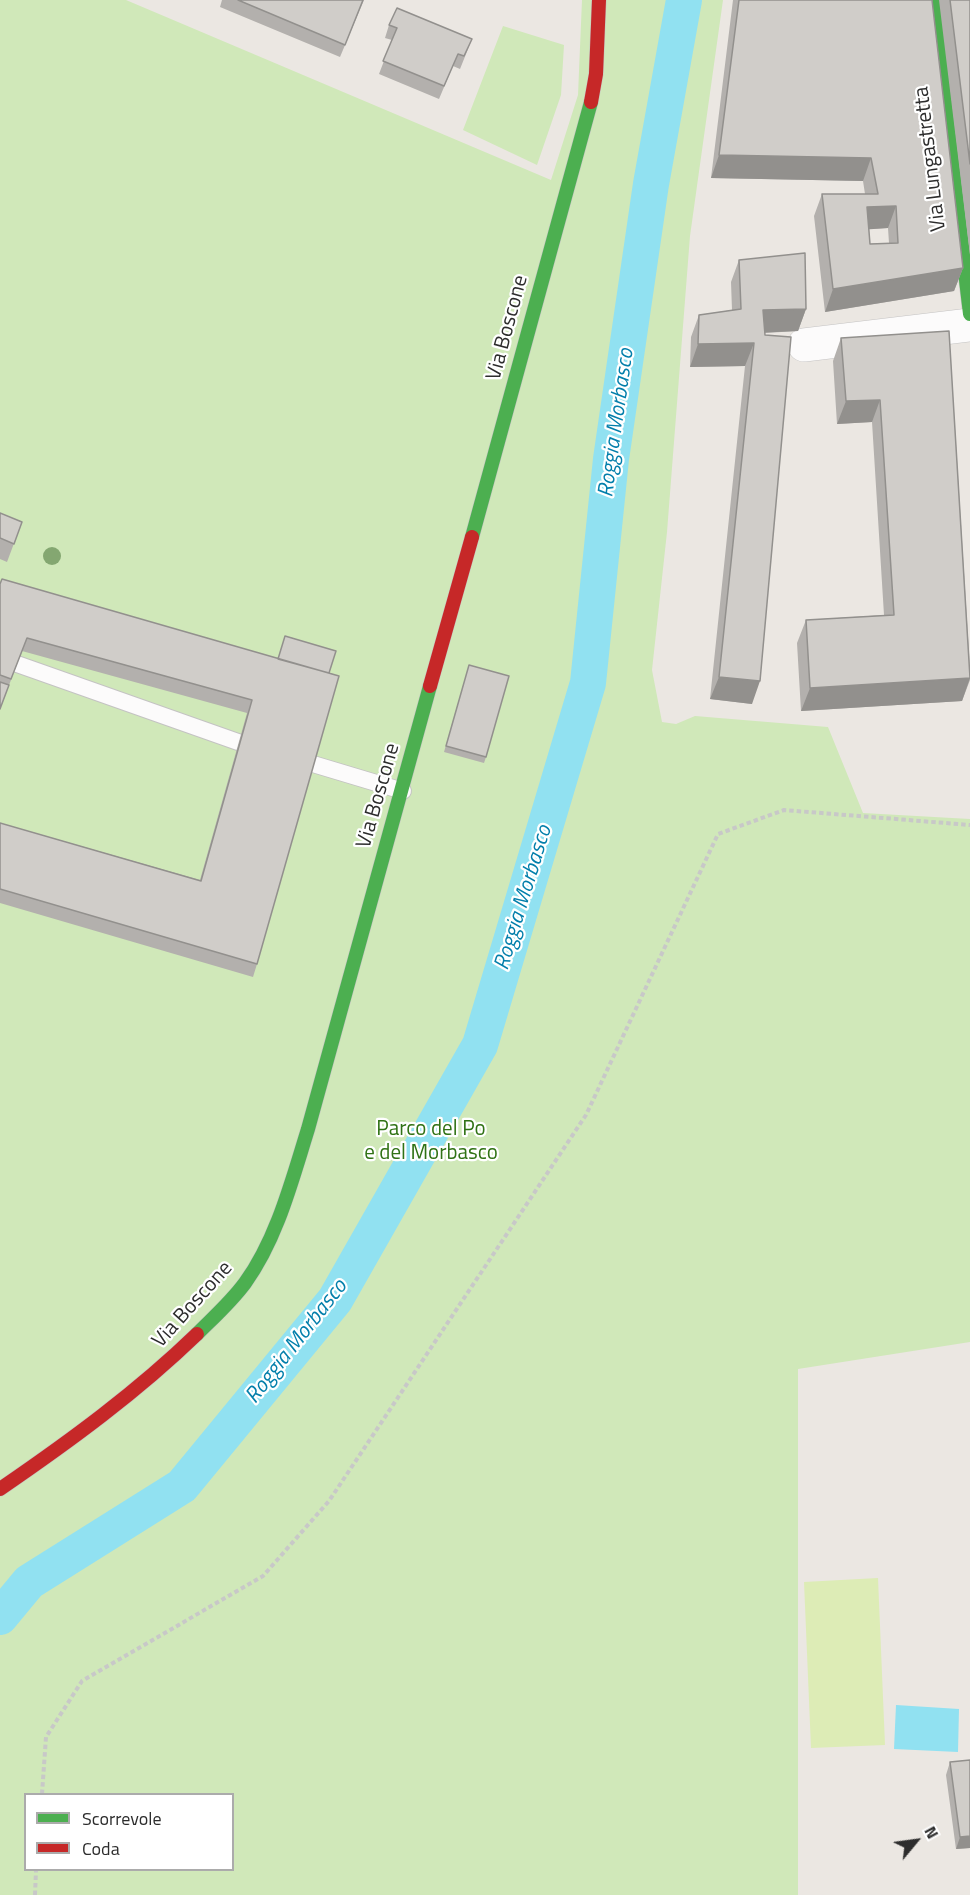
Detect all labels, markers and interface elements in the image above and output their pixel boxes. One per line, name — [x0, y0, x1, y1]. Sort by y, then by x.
street label: Via Lungastretta — [910, 85, 952, 233]
street label: Via Boscone — [482, 273, 534, 383]
water label: Roggia Morbasco — [593, 347, 641, 499]
street label: Via Boscone — [352, 741, 406, 851]
water label: Roggia Morbasco — [489, 822, 559, 974]
park label: Parco del Po e del Morbasco — [364, 1117, 498, 1167]
street label: Via Boscone — [148, 1257, 238, 1353]
water label: Roggia Morbasco — [240, 1275, 354, 1409]
legend — [24, 1793, 234, 1871]
text: Scorrevole — [82, 1805, 161, 1832]
north arrow — [886, 1811, 946, 1871]
text: N — [919, 1822, 945, 1843]
text: Coda — [82, 1835, 120, 1862]

